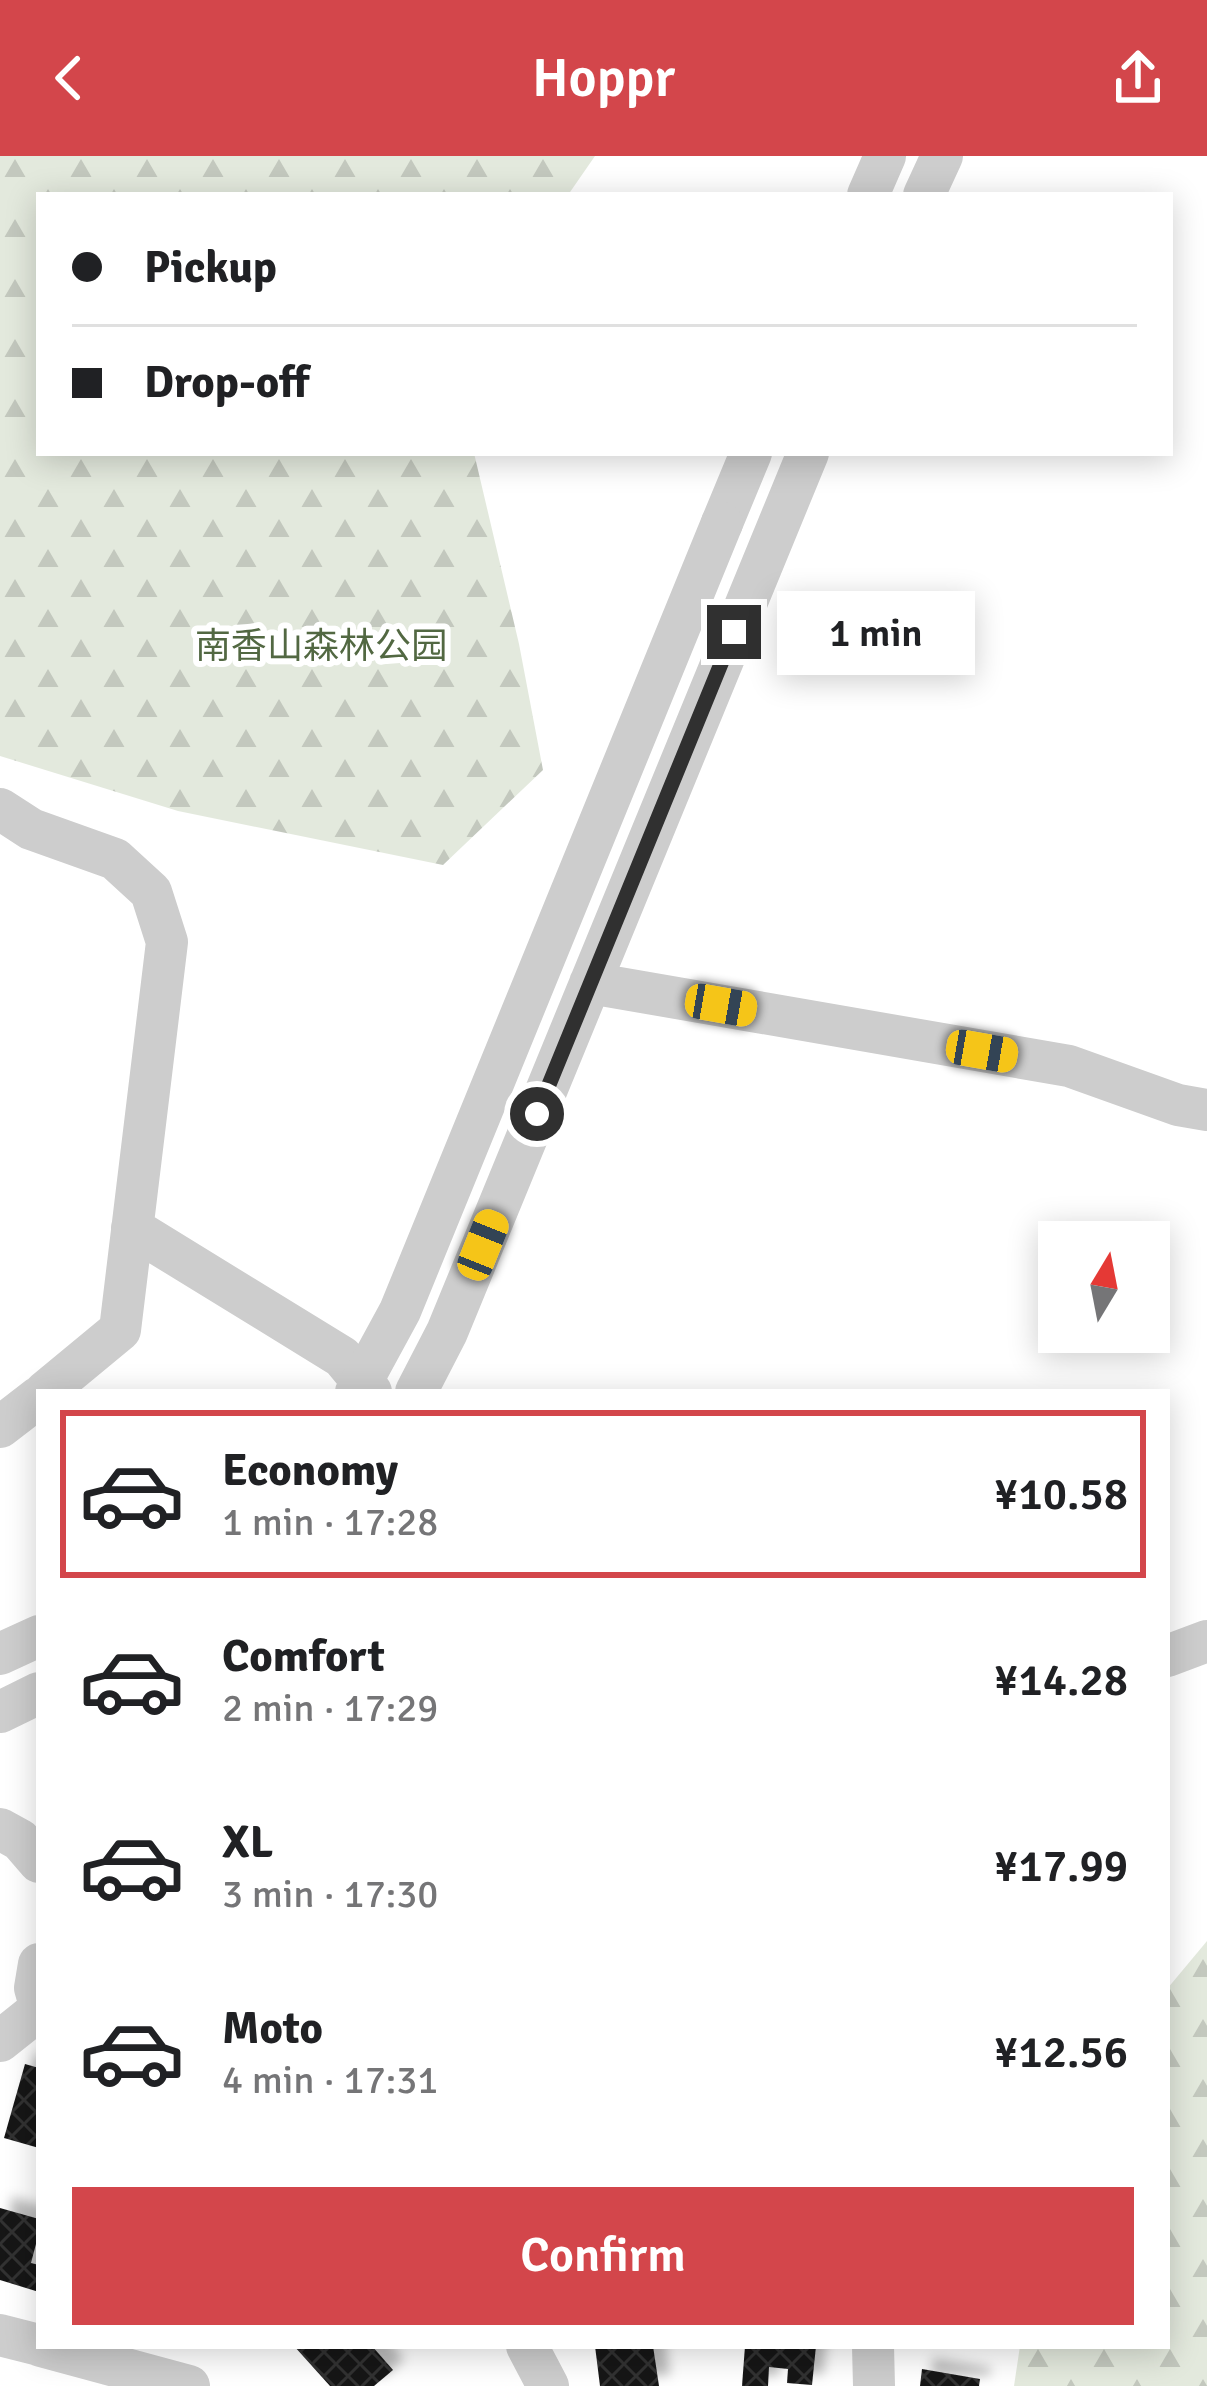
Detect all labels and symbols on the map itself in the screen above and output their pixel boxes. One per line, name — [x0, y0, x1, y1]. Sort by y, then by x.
callout: 1 min — [776, 590, 974, 674]
route end — [707, 605, 761, 659]
park label: 南香山森林公园 — [195, 624, 447, 669]
car — [682, 981, 760, 1029]
car — [943, 1027, 1021, 1075]
route start — [510, 1087, 564, 1141]
car — [453, 1205, 513, 1285]
north arrow — [1038, 1221, 1170, 1353]

